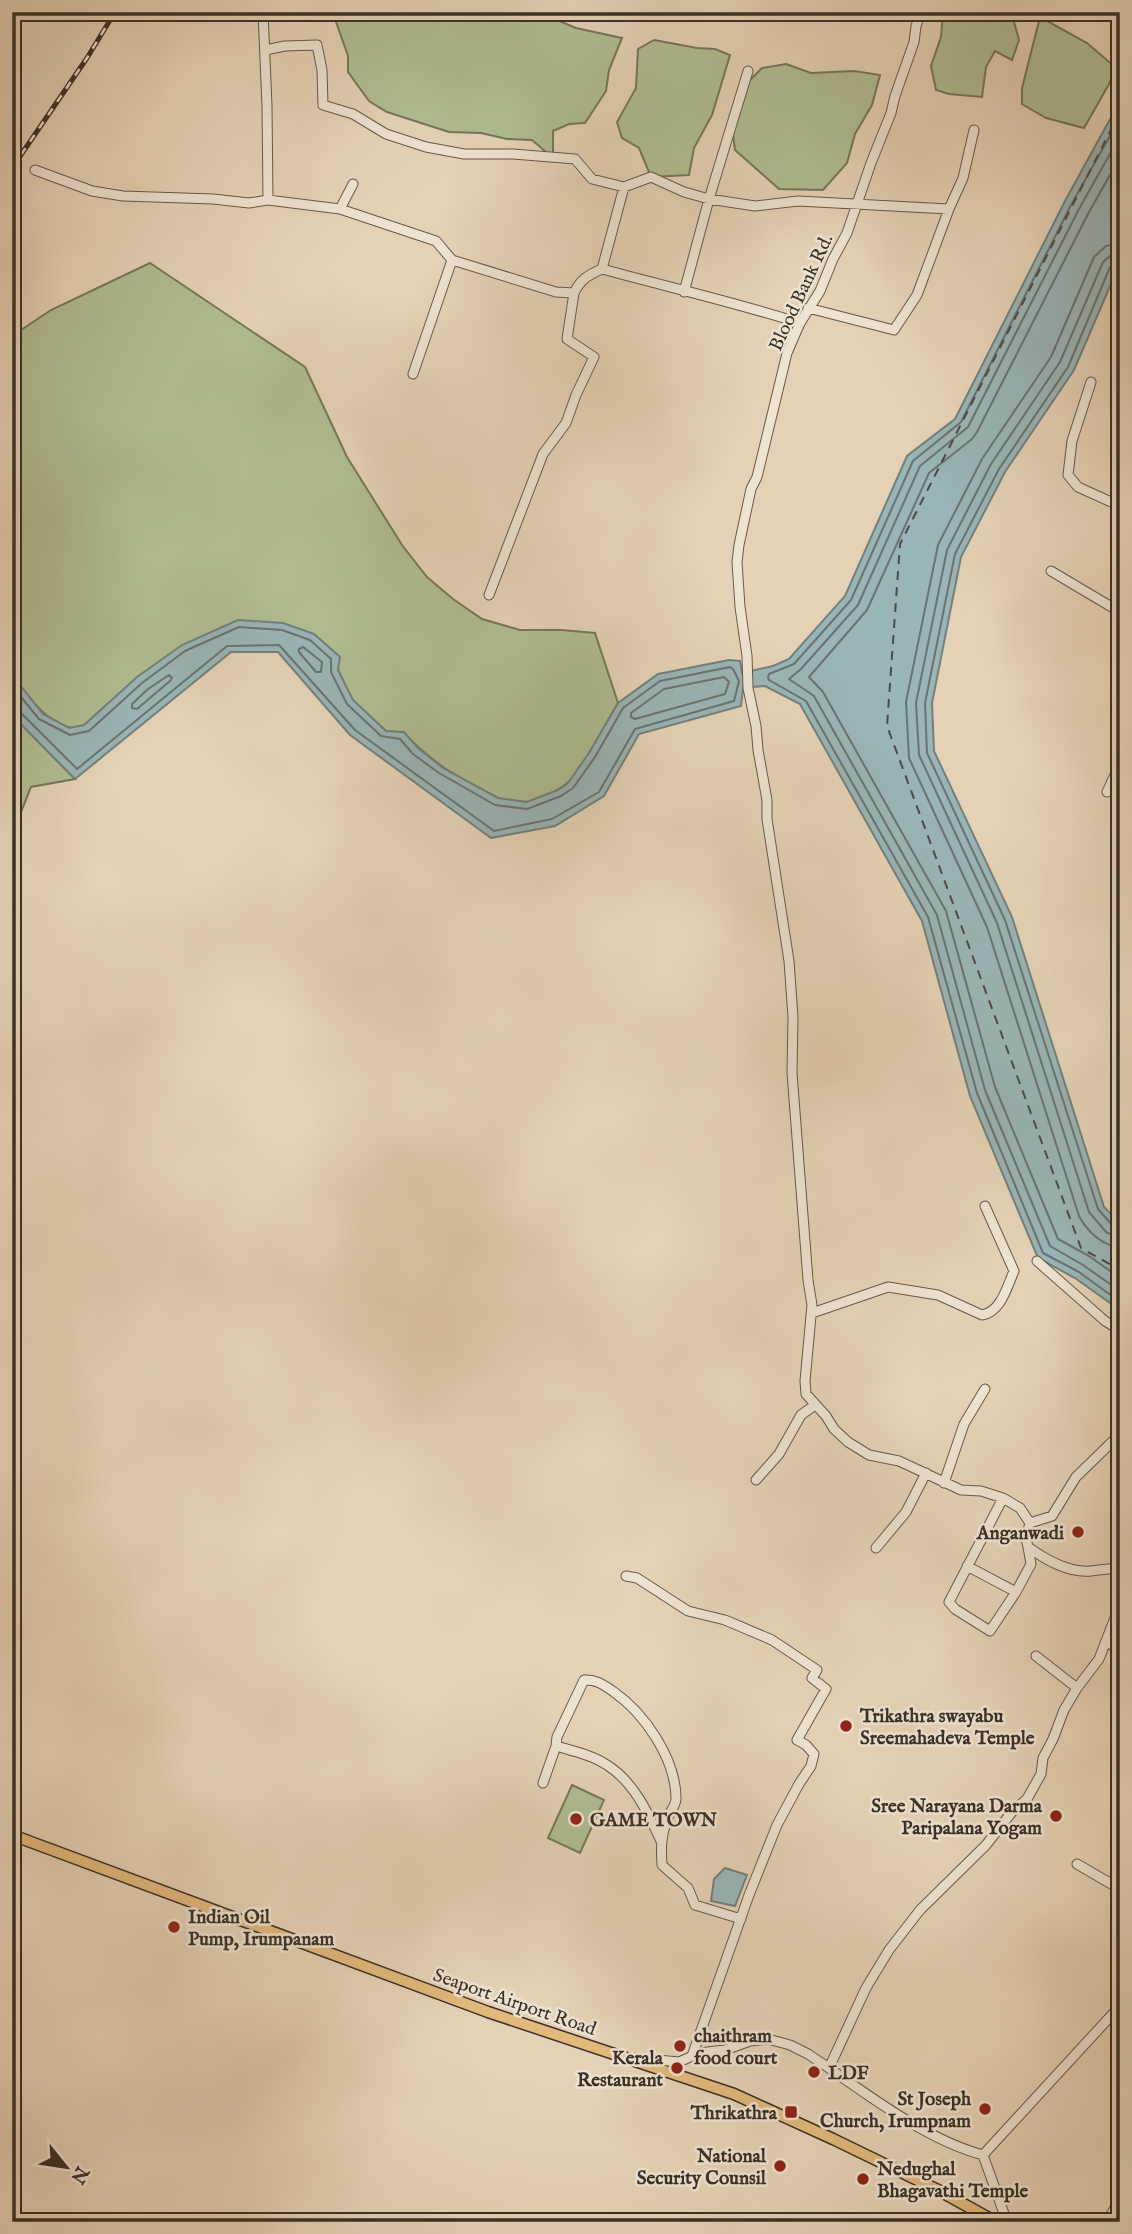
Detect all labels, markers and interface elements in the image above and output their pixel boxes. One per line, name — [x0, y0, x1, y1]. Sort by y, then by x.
street label: Blood Bank Rd. — [764, 230, 839, 355]
place label: Anganwadi — [976, 1522, 1064, 1546]
marker: Anganwadi — [1070, 1524, 1086, 1540]
place label: Trikathra swayabu Sreemahadeva Temple — [859, 1705, 1035, 1751]
marker: Trikathra swayabu Sreemahadeva Temple — [838, 1718, 854, 1734]
place label: Sree Narayana Darma Paripalana Yogam — [871, 1795, 1043, 1841]
marker: Sree Narayana Darma Paripalana Yogam — [1048, 1808, 1064, 1824]
place label: GAME TOWN — [590, 1809, 718, 1833]
marker: GAME TOWN — [568, 1811, 584, 1827]
place label: Indian Oil Pump, Irumpanam — [188, 1906, 335, 1952]
marker: Indian Oil Pump, Irumpanam — [166, 1919, 182, 1935]
street label: Seaport Airport Road — [430, 1964, 600, 2042]
place label: chaithram food court — [694, 2025, 778, 2071]
marker: chaithram food court — [672, 2038, 688, 2054]
place label: Kerala Restaurant — [577, 2047, 664, 2093]
marker: Kerala Restaurant — [669, 2060, 685, 2076]
place label: LDF — [828, 2062, 870, 2086]
marker: LDF — [806, 2064, 822, 2080]
place label: St Joseph Church, Irumpnam — [820, 2088, 972, 2134]
marker: St Joseph Church, Irumpnam — [977, 2101, 993, 2117]
place label: Thrikathra — [690, 2102, 778, 2126]
marker: Thrikathra — [783, 2104, 799, 2120]
north arrow — [32, 2132, 102, 2202]
place label: National Security Counsil — [637, 2145, 767, 2191]
marker: National Security Counsil — [772, 2158, 788, 2174]
place label: Nedughal Bhagavathi Temple — [876, 2158, 1029, 2204]
text: N — [64, 2161, 94, 2188]
marker: Nedughal Bhagavathi Temple — [855, 2171, 871, 2187]

